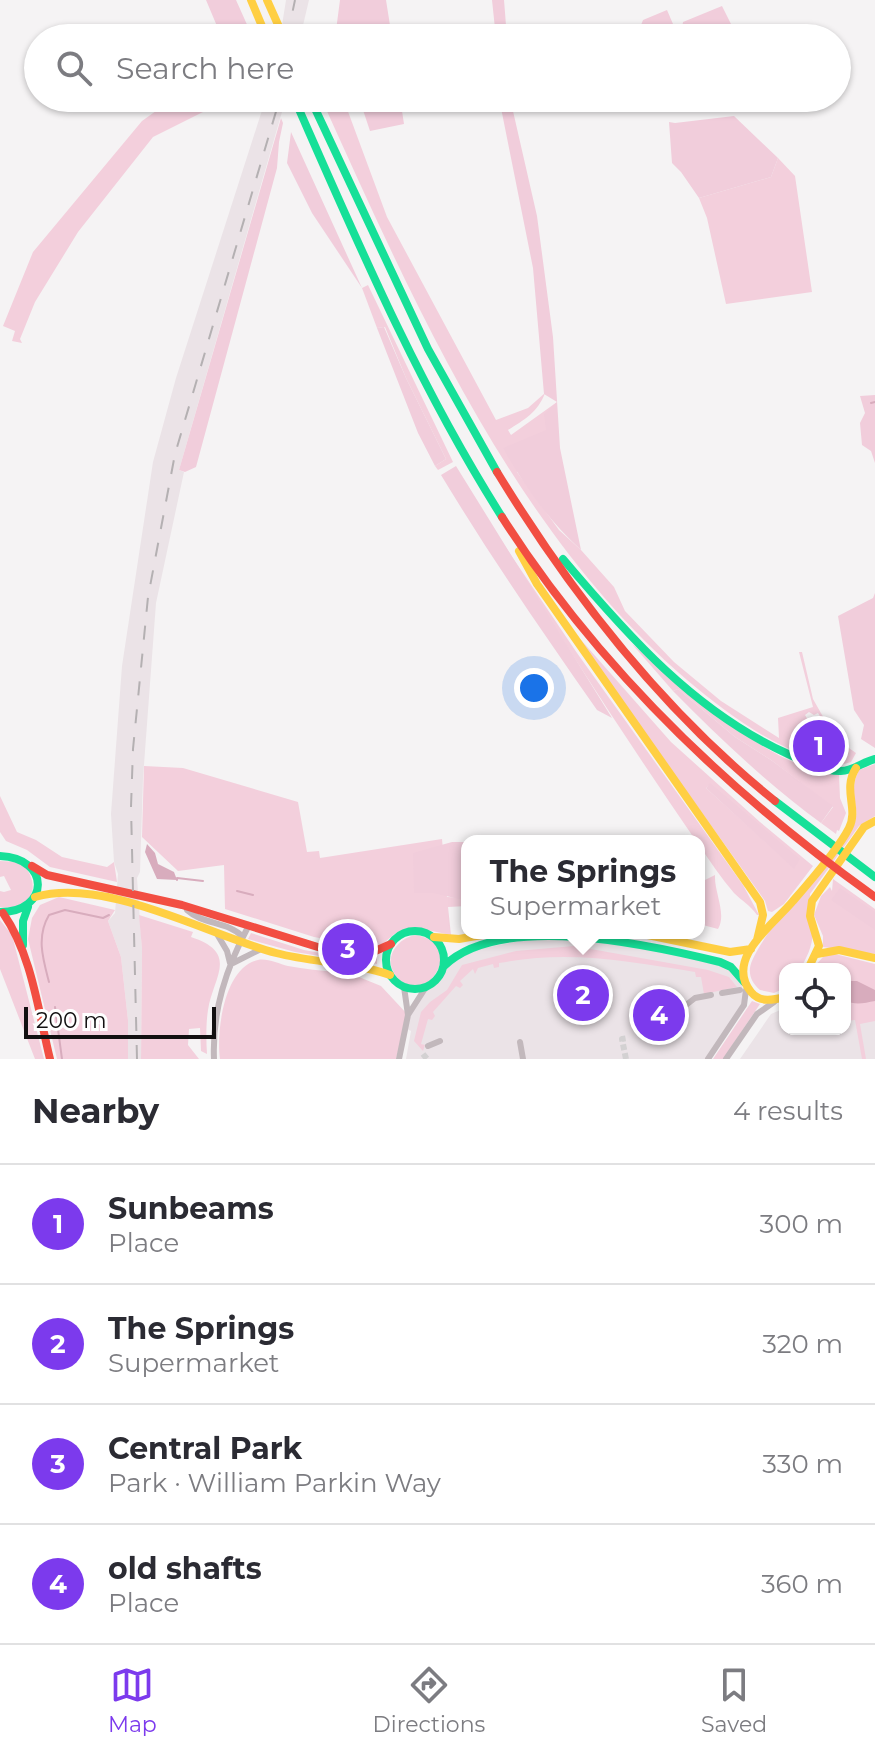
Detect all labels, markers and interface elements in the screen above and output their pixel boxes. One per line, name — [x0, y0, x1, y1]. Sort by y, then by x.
search box — [24, 24, 851, 112]
icon: search — [52, 46, 96, 90]
text: Search here — [116, 50, 294, 87]
your location — [514, 668, 554, 708]
pin: 1 — [793, 716, 845, 776]
popup — [461, 835, 705, 939]
text: The Springs — [490, 853, 676, 890]
text: Supermarket — [490, 890, 661, 922]
pin: 3 — [322, 919, 374, 979]
map controls — [779, 963, 851, 1035]
button: locate — [779, 963, 851, 1035]
pin: 2 — [557, 965, 609, 1025]
pin: 4 — [633, 985, 685, 1045]
scale bar — [24, 1003, 216, 1039]
text: 200 m — [36, 1007, 107, 1034]
text: Nearby — [32, 1090, 159, 1132]
text: 4 results — [733, 1095, 843, 1127]
text: Sunbeams — [108, 1190, 274, 1227]
text: 1 — [53, 1208, 63, 1240]
text: 300 m — [760, 1208, 843, 1240]
text: Place — [108, 1227, 179, 1259]
text: The Springs — [108, 1310, 294, 1347]
text: 2 — [50, 1328, 66, 1360]
text: 320 m — [762, 1328, 843, 1360]
text: Supermarket — [108, 1347, 279, 1379]
text: Central Park — [108, 1430, 302, 1467]
text: 3 — [50, 1448, 66, 1480]
text: 330 m — [762, 1448, 843, 1480]
text: Park · William Parkin Way — [108, 1467, 441, 1499]
text: old shafts — [108, 1550, 262, 1587]
text: 4 — [49, 1568, 67, 1600]
text: 360 m — [761, 1568, 843, 1600]
text: Place — [108, 1587, 179, 1619]
tab: Map — [108, 1663, 157, 1738]
tab: Directions — [373, 1663, 485, 1738]
tab: Saved — [701, 1663, 767, 1738]

